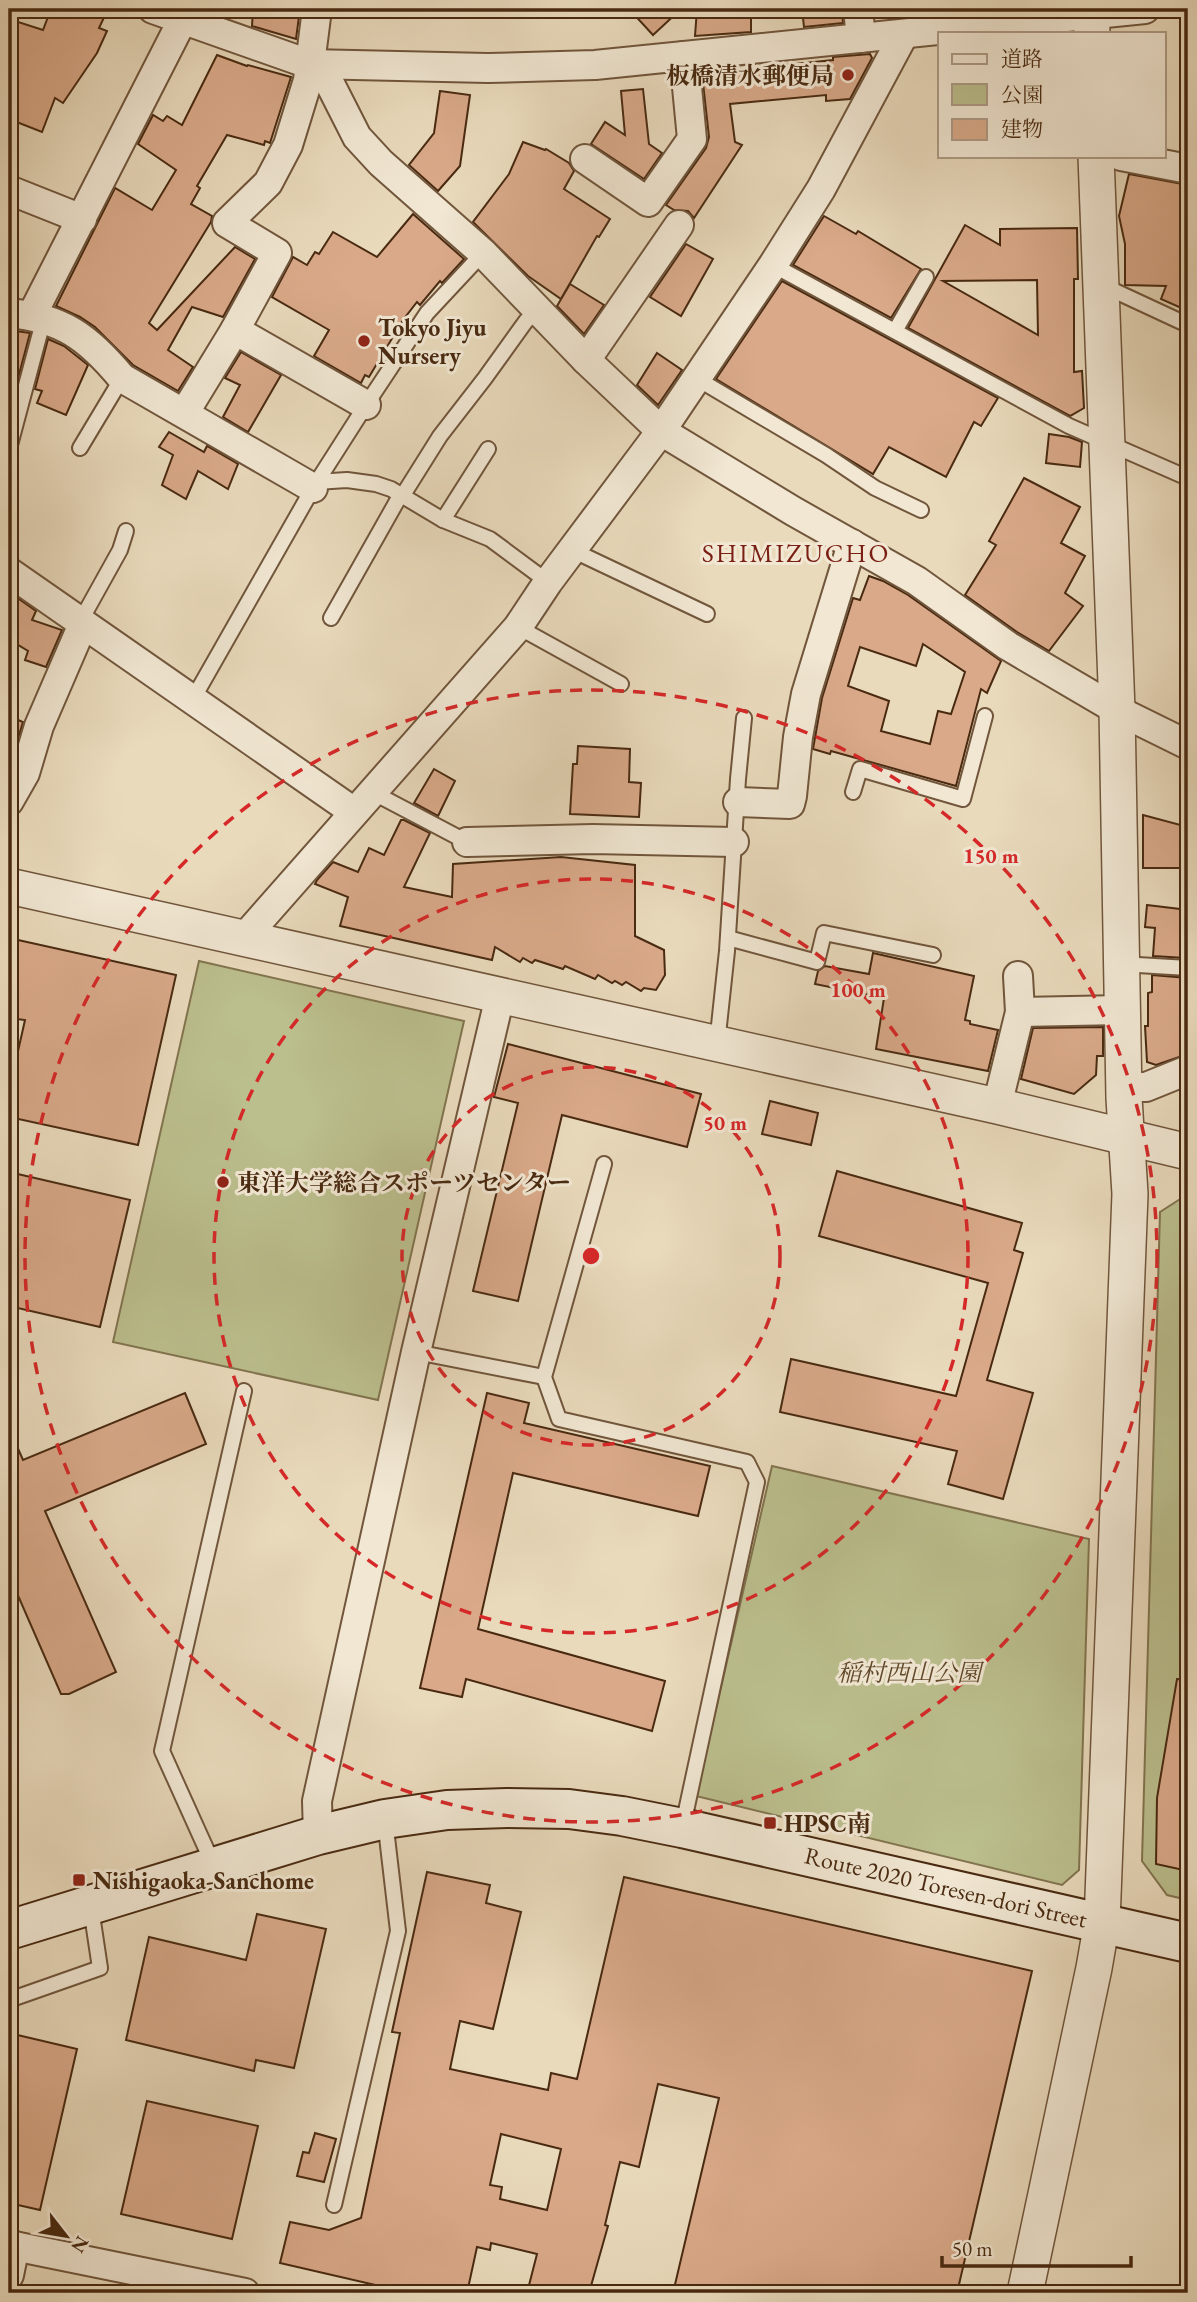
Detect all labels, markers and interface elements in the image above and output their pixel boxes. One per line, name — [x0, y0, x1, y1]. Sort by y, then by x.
legend — [938, 32, 1166, 158]
text: 道路 — [1001, 45, 1043, 72]
place label: 板橋清水郵便局 — [666, 60, 834, 91]
marker: 板橋清水郵便局 — [840, 67, 856, 83]
text: 公園 — [1001, 81, 1043, 108]
text: 建物 — [1001, 115, 1043, 142]
place label: Tokyo Jiyu Nursery — [378, 312, 487, 372]
marker: Tokyo Jiyu Nursery — [356, 333, 372, 349]
district label: SHIMIZUCHO — [702, 536, 890, 570]
text: 150 m — [963, 842, 1019, 869]
text: 100 m — [830, 976, 886, 1003]
text: 50 m — [703, 1109, 747, 1136]
place label: 東洋大学総合スポーツセンター — [237, 1167, 571, 1198]
marker: 東洋大学総合スポーツセンター — [215, 1174, 231, 1190]
centre of rings — [579, 1244, 603, 1268]
park label: 稲村西山公園 — [837, 1657, 985, 1688]
place label: HPSC南 — [784, 1808, 871, 1839]
marker: HPSC南 — [762, 1815, 778, 1831]
street label: Route 2020 Toresen-dori Street — [802, 1839, 1091, 1935]
place label: Nishigaoka-Sanchome — [93, 1865, 314, 1897]
marker: Nishigaoka-Sanchome — [71, 1872, 87, 1888]
north arrow — [32, 2200, 102, 2270]
scale bar — [942, 2225, 1130, 2269]
text: N — [65, 2231, 95, 2258]
text: 50 m — [952, 2235, 993, 2262]

